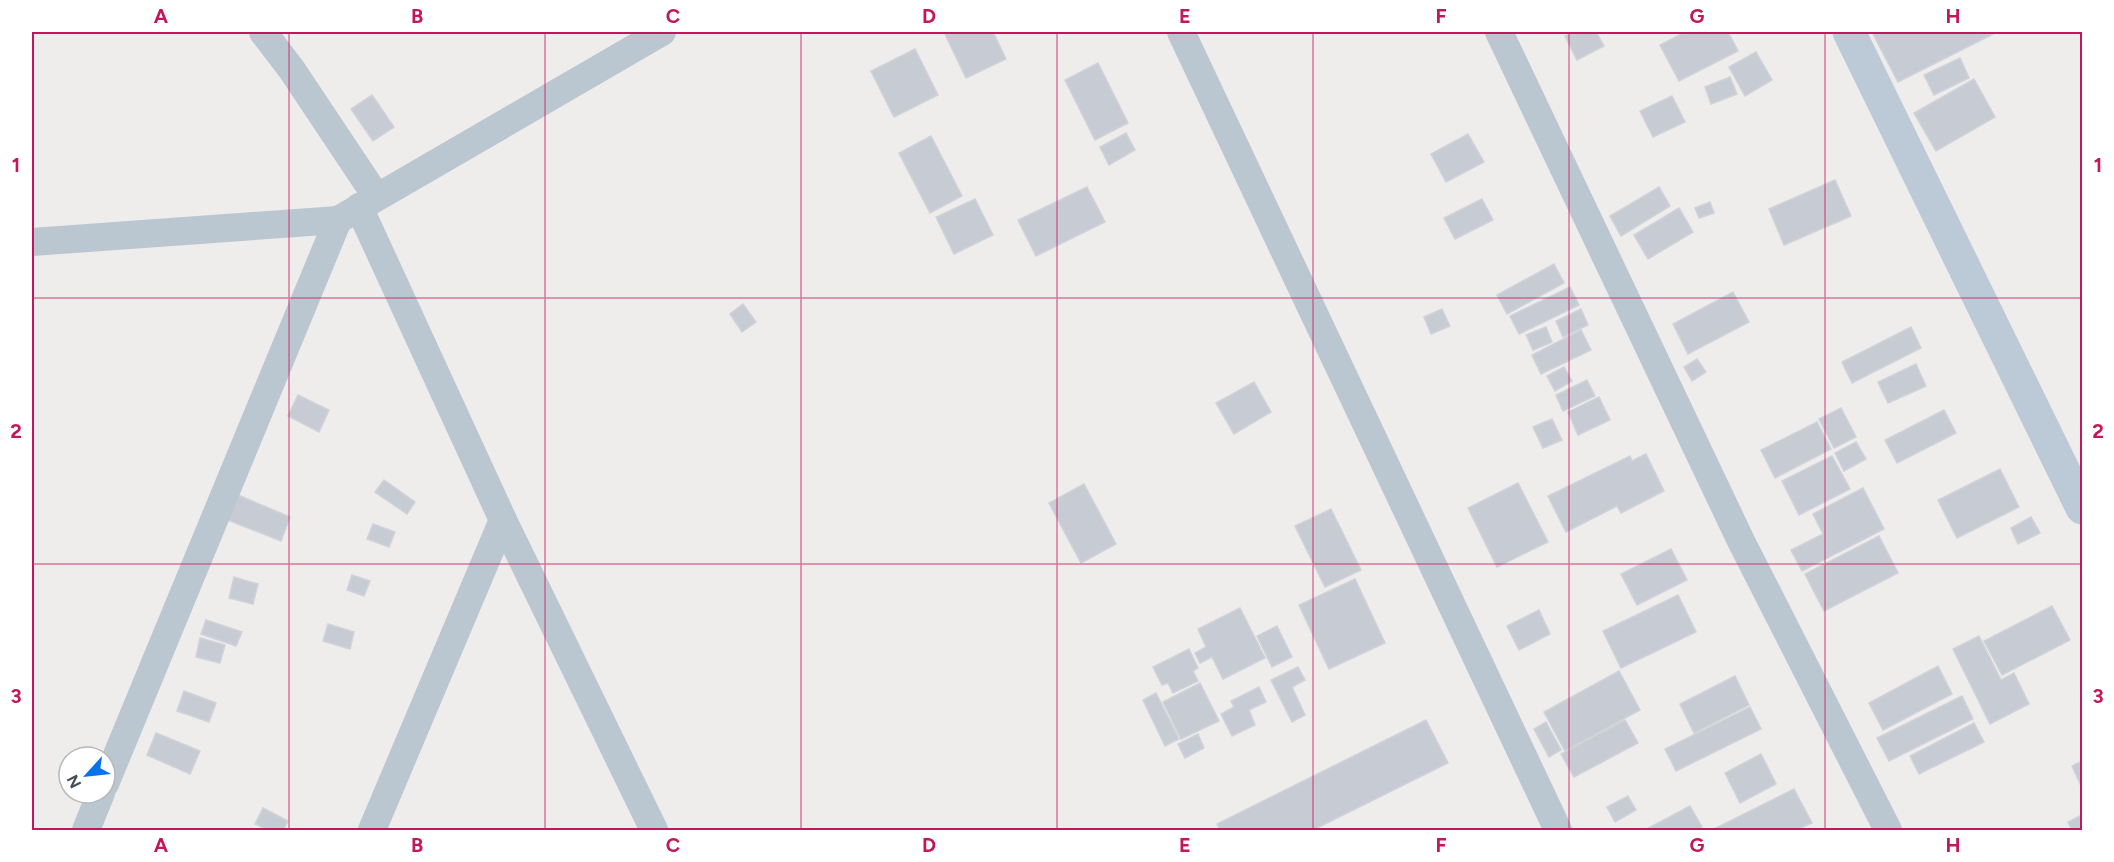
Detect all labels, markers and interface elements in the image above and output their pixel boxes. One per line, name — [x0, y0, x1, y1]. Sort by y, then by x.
text: A — [154, 4, 169, 28]
text: B — [411, 4, 423, 28]
text: C — [666, 4, 680, 28]
text: D — [922, 4, 936, 28]
text: E — [1179, 4, 1191, 28]
text: F — [1435, 4, 1447, 28]
text: G — [1690, 4, 1705, 28]
text: H — [1946, 4, 1961, 28]
text: 1 — [12, 153, 20, 177]
text: 1 — [2094, 153, 2102, 177]
text: 2 — [10, 419, 22, 443]
text: 2 — [2092, 419, 2104, 443]
text: 3 — [10, 684, 22, 708]
text: 3 — [2092, 684, 2104, 708]
north arrow — [57, 745, 117, 805]
text: N — [63, 772, 85, 791]
text: A — [154, 833, 169, 857]
text: B — [411, 833, 423, 857]
text: C — [666, 833, 680, 857]
text: D — [922, 833, 936, 857]
text: E — [1179, 833, 1191, 857]
text: F — [1435, 833, 1447, 857]
text: G — [1690, 833, 1705, 857]
text: H — [1946, 833, 1961, 857]

